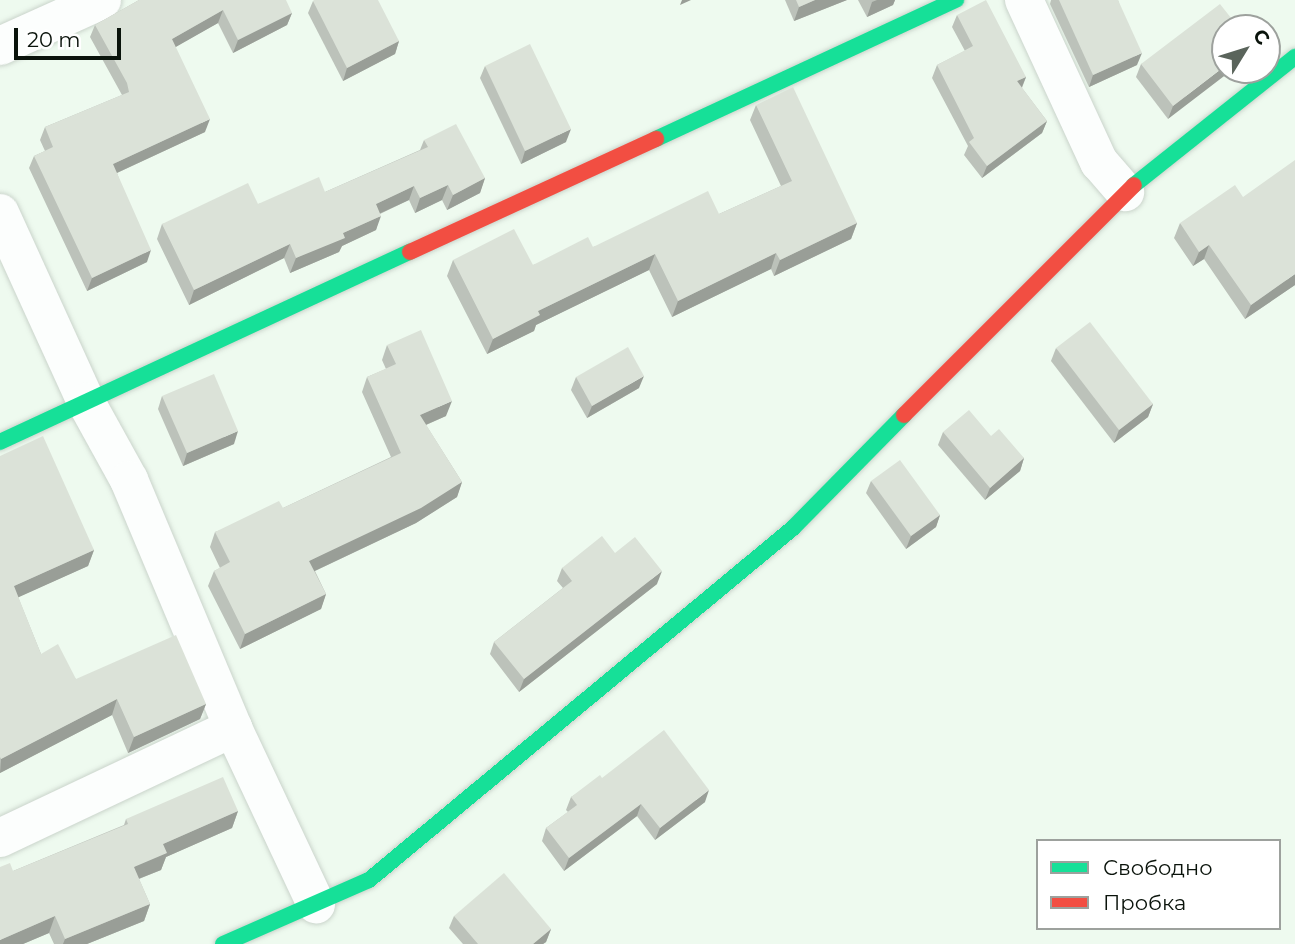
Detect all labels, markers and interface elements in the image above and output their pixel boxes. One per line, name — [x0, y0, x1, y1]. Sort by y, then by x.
scale bar — [18, 14, 124, 58]
north arrow — [1211, 14, 1281, 84]
text: С — [1248, 24, 1275, 50]
text: 20 m — [27, 27, 81, 52]
legend — [1036, 839, 1281, 930]
text: Свободно — [1103, 855, 1213, 880]
text: Пробка — [1103, 890, 1186, 915]

